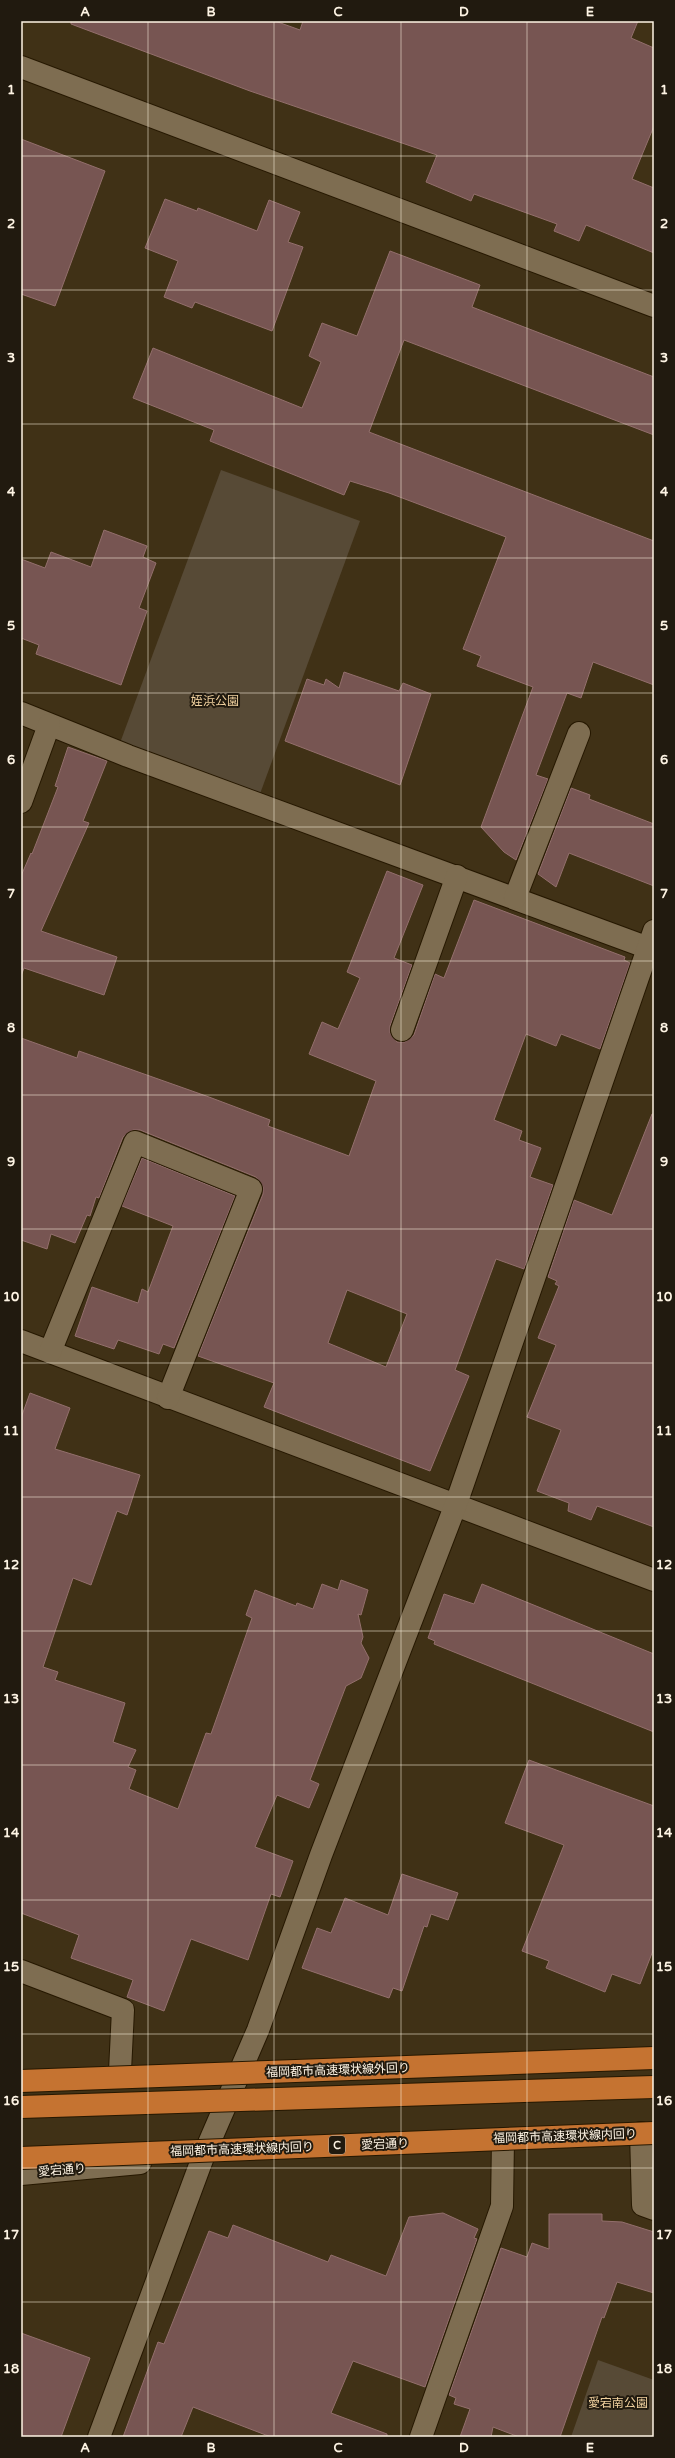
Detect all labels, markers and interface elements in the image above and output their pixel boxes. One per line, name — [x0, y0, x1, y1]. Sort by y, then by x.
text: A — [80, 4, 90, 20]
text: B — [206, 4, 216, 20]
text: C — [333, 4, 343, 20]
text: D — [459, 4, 469, 20]
text: E — [586, 4, 594, 20]
text: 1 — [7, 82, 15, 98]
text: 1 — [660, 82, 668, 98]
text: 2 — [7, 216, 15, 232]
text: 2 — [660, 216, 668, 232]
text: 3 — [7, 350, 15, 366]
text: 3 — [660, 350, 668, 366]
text: 4 — [7, 484, 16, 500]
text: 4 — [660, 484, 669, 500]
text: 5 — [7, 618, 15, 634]
text: 5 — [660, 618, 668, 634]
park label: 姪浜公園 — [191, 694, 239, 708]
text: 6 — [7, 752, 15, 768]
text: 6 — [660, 752, 668, 768]
text: 7 — [7, 886, 15, 902]
text: 7 — [660, 886, 668, 902]
text: 8 — [7, 1020, 15, 1036]
text: 8 — [660, 1020, 668, 1036]
text: 9 — [7, 1154, 15, 1170]
text: 9 — [660, 1154, 668, 1170]
text: 10 — [3, 1289, 19, 1305]
text: 10 — [656, 1289, 672, 1305]
text: 11 — [3, 1423, 19, 1439]
text: 11 — [656, 1423, 672, 1439]
text: 12 — [3, 1557, 19, 1573]
text: 12 — [656, 1557, 672, 1573]
text: 13 — [3, 1691, 19, 1707]
text: 13 — [656, 1691, 672, 1707]
text: 14 — [3, 1825, 20, 1841]
text: 14 — [656, 1825, 673, 1841]
text: 15 — [3, 1959, 19, 1975]
text: 15 — [656, 1959, 672, 1975]
street label: 福岡都市高速環状線外回り — [266, 2060, 410, 2080]
text: 16 — [3, 2093, 19, 2109]
text: 16 — [656, 2093, 672, 2109]
street label: 福岡都市高速環状線内回り — [493, 2126, 637, 2146]
road number: C — [329, 2136, 345, 2154]
street label: 愛宕通り — [361, 2136, 409, 2152]
street label: 福岡都市高速環状線内回り — [170, 2139, 314, 2159]
street label: 愛宕通り — [37, 2161, 87, 2179]
text: 17 — [3, 2227, 19, 2243]
text: 17 — [656, 2227, 672, 2243]
text: 18 — [3, 2361, 19, 2377]
text: 18 — [656, 2361, 672, 2377]
park label: 愛宕南公園 — [588, 2396, 648, 2410]
text: A — [80, 2440, 90, 2456]
text: B — [206, 2440, 216, 2456]
text: C — [333, 2440, 343, 2456]
text: D — [459, 2440, 469, 2456]
text: E — [586, 2440, 594, 2456]

